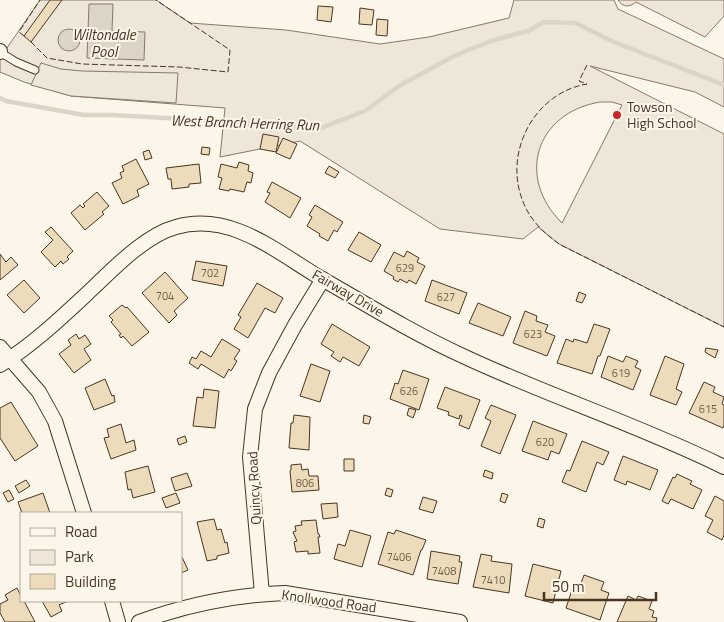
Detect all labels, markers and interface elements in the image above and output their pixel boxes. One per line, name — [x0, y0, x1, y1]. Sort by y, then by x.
water label: Wiltondale Pool — [72, 23, 137, 63]
place label: Towson High School — [627, 96, 697, 133]
water label: West Branch Herring Run — [170, 108, 320, 137]
marker: Towson High School — [611, 109, 623, 121]
house number: 629 — [396, 260, 414, 276]
street label: Fairway Drive — [308, 264, 388, 322]
house number: 702 — [201, 265, 219, 281]
house number: 704 — [156, 288, 174, 304]
house number: 627 — [437, 289, 455, 305]
house number: 623 — [524, 326, 542, 342]
house number: 619 — [612, 365, 630, 381]
house number: 626 — [400, 383, 418, 399]
house number: 615 — [699, 401, 717, 417]
house number: 620 — [536, 434, 554, 450]
street label: Quincy Road — [241, 451, 266, 525]
house number: 806 — [296, 475, 314, 491]
legend — [20, 512, 182, 602]
text: Road — [65, 520, 97, 543]
text: Park — [65, 545, 94, 568]
house number: 7406 — [387, 549, 411, 565]
house number: 7408 — [432, 563, 456, 579]
text: Building — [65, 570, 116, 593]
scale bar — [544, 570, 656, 602]
house number: 7410 — [481, 572, 505, 588]
text: 50 m — [552, 575, 585, 598]
street label: Knollwood Road — [280, 583, 378, 618]

